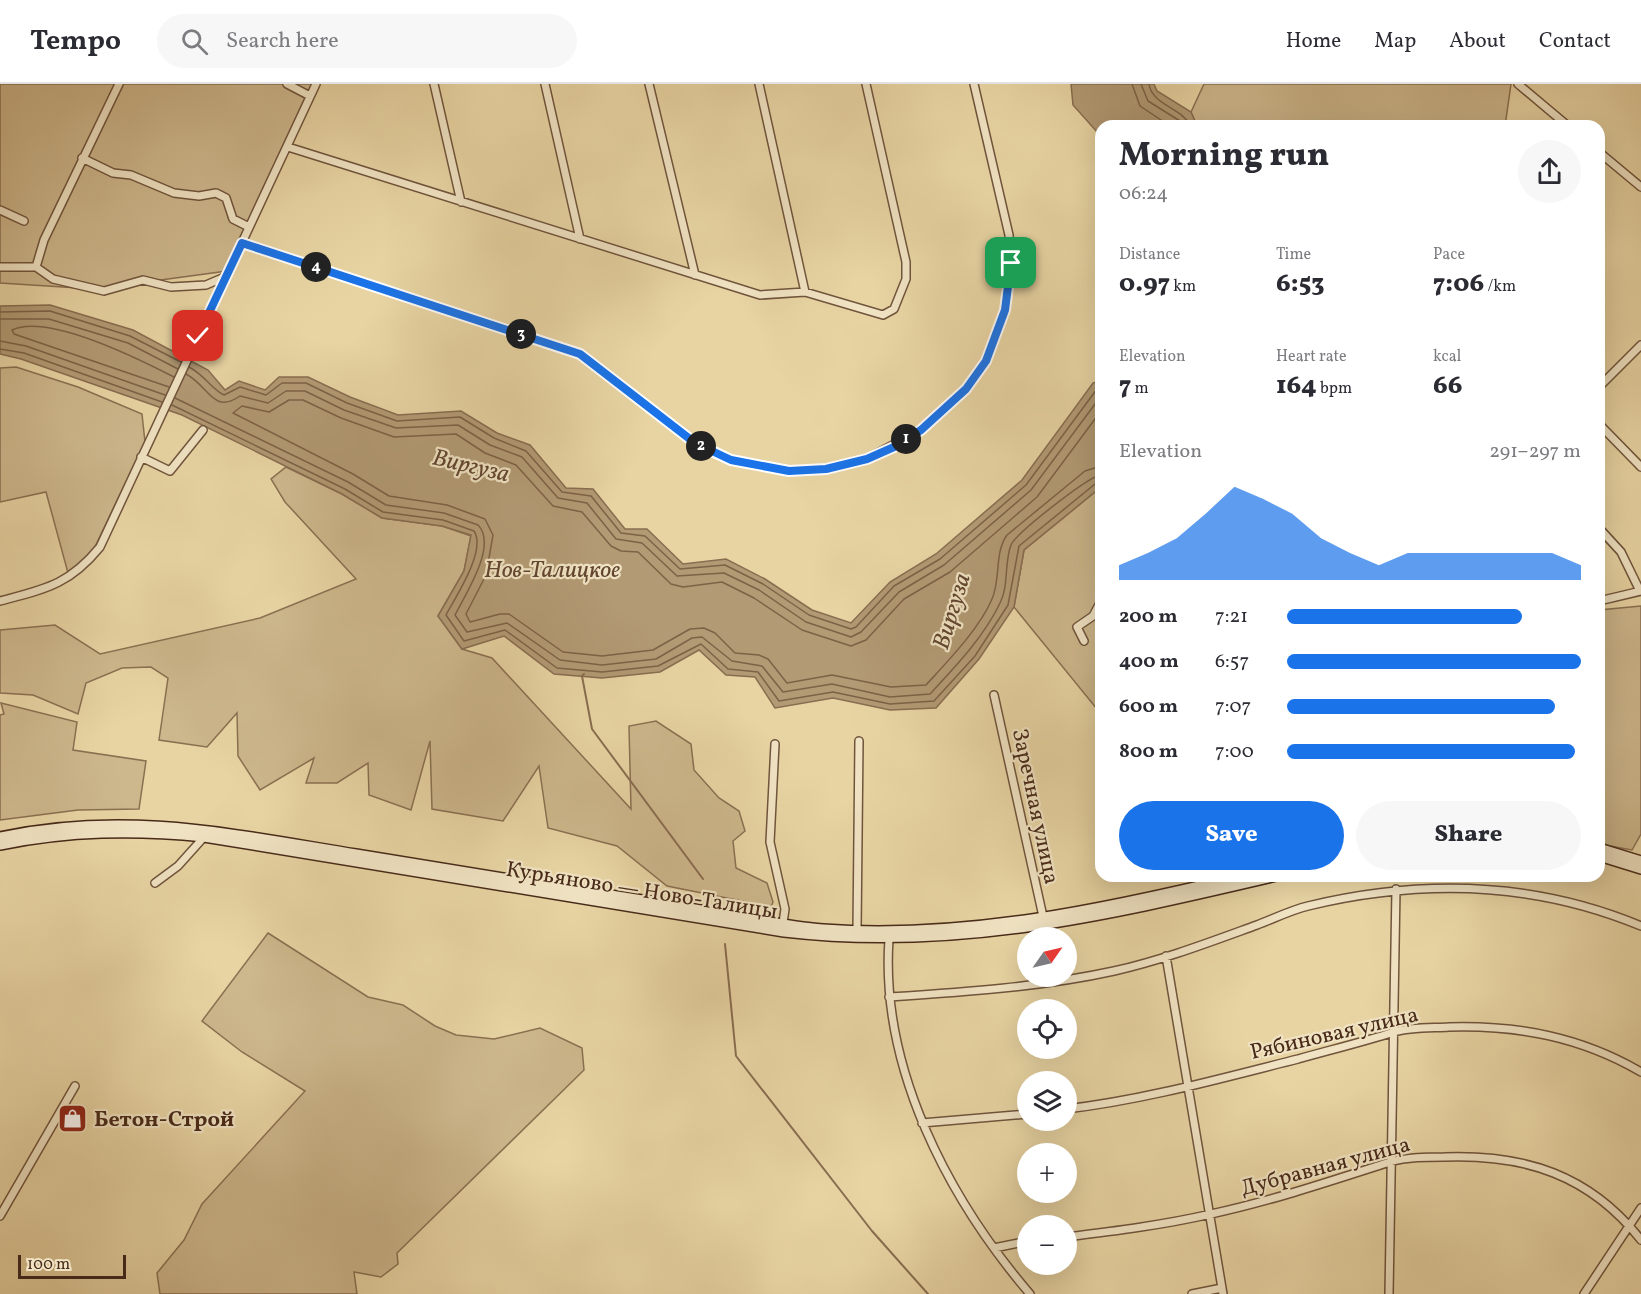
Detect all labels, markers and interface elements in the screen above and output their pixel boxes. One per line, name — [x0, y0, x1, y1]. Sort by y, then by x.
search box — [157, 14, 577, 68]
text: Tempo — [30, 22, 121, 61]
icon: search — [178, 25, 211, 58]
text: Search here — [226, 26, 339, 57]
text: Home — [1286, 27, 1341, 56]
text: Map — [1374, 27, 1416, 56]
text: About — [1449, 27, 1506, 56]
text: Contact — [1539, 27, 1611, 56]
text: Morning run — [1119, 134, 1329, 180]
button: share — [1518, 140, 1581, 203]
text: 06:24 — [1119, 180, 1168, 208]
pin — [985, 237, 1036, 288]
text: Distance — [1119, 244, 1180, 266]
text: Time — [1276, 244, 1311, 266]
text: Pace — [1433, 244, 1465, 266]
icon: arrive — [994, 246, 1027, 279]
pin: 4 — [301, 252, 331, 282]
text: 4 — [311, 256, 321, 278]
text: 0.97 — [1119, 266, 1170, 302]
text: 6:53 — [1276, 266, 1324, 302]
text: 7:06 — [1433, 266, 1484, 302]
text: km — [1170, 276, 1196, 298]
text: /km — [1484, 276, 1516, 298]
pin — [172, 310, 223, 361]
icon: check — [181, 319, 214, 352]
pin: 3 — [506, 319, 536, 349]
text: 3 — [517, 323, 525, 345]
text: Elevation — [1119, 346, 1186, 368]
text: Heart rate — [1276, 346, 1347, 368]
text: kcal — [1433, 346, 1461, 368]
text: 7 — [1119, 368, 1131, 404]
text: 164 — [1276, 368, 1317, 404]
text: 66 — [1433, 368, 1462, 404]
text: m — [1131, 378, 1149, 400]
text: bpm — [1317, 378, 1352, 400]
pin: 1 — [891, 424, 921, 454]
text: 1 — [903, 428, 909, 450]
pin: 2 — [686, 431, 716, 461]
text: 2 — [697, 435, 705, 457]
text: Elevation — [1119, 438, 1202, 466]
text: 291–297 m — [1489, 438, 1581, 466]
water label: Виргуза — [429, 442, 512, 492]
water label: Нов-Талицкое — [484, 554, 620, 588]
water label: Виргуза — [925, 569, 981, 654]
text: 200 m — [1119, 603, 1177, 631]
text: 7:21 — [1215, 603, 1248, 631]
text: 400 m — [1119, 648, 1179, 676]
text: 6:57 — [1215, 648, 1249, 676]
text: 600 m — [1119, 693, 1178, 721]
text: 7:07 — [1215, 693, 1251, 721]
street label: Заречная улица — [1003, 726, 1066, 887]
text: 800 m — [1119, 738, 1178, 766]
text: 7:00 — [1215, 738, 1254, 766]
button: Save — [1119, 801, 1344, 870]
button: Share — [1356, 801, 1581, 870]
street label: Курьяново — Ново-Талицы — [504, 855, 780, 928]
north arrow — [1017, 927, 1077, 987]
map controls — [1017, 927, 1077, 1275]
button: locate — [1017, 999, 1077, 1059]
street label: Рябиновая улица — [1247, 1000, 1422, 1069]
button: layers — [1017, 1071, 1077, 1131]
shop icon: Бетон-Строй — [57, 1102, 89, 1134]
place label: Бетон-Строй — [94, 1105, 234, 1136]
street label: Дубравная улица — [1237, 1130, 1414, 1205]
button: + — [1017, 1143, 1077, 1203]
button: − — [1017, 1215, 1077, 1275]
scale bar — [18, 1252, 126, 1280]
text: 100 m — [27, 1254, 70, 1276]

